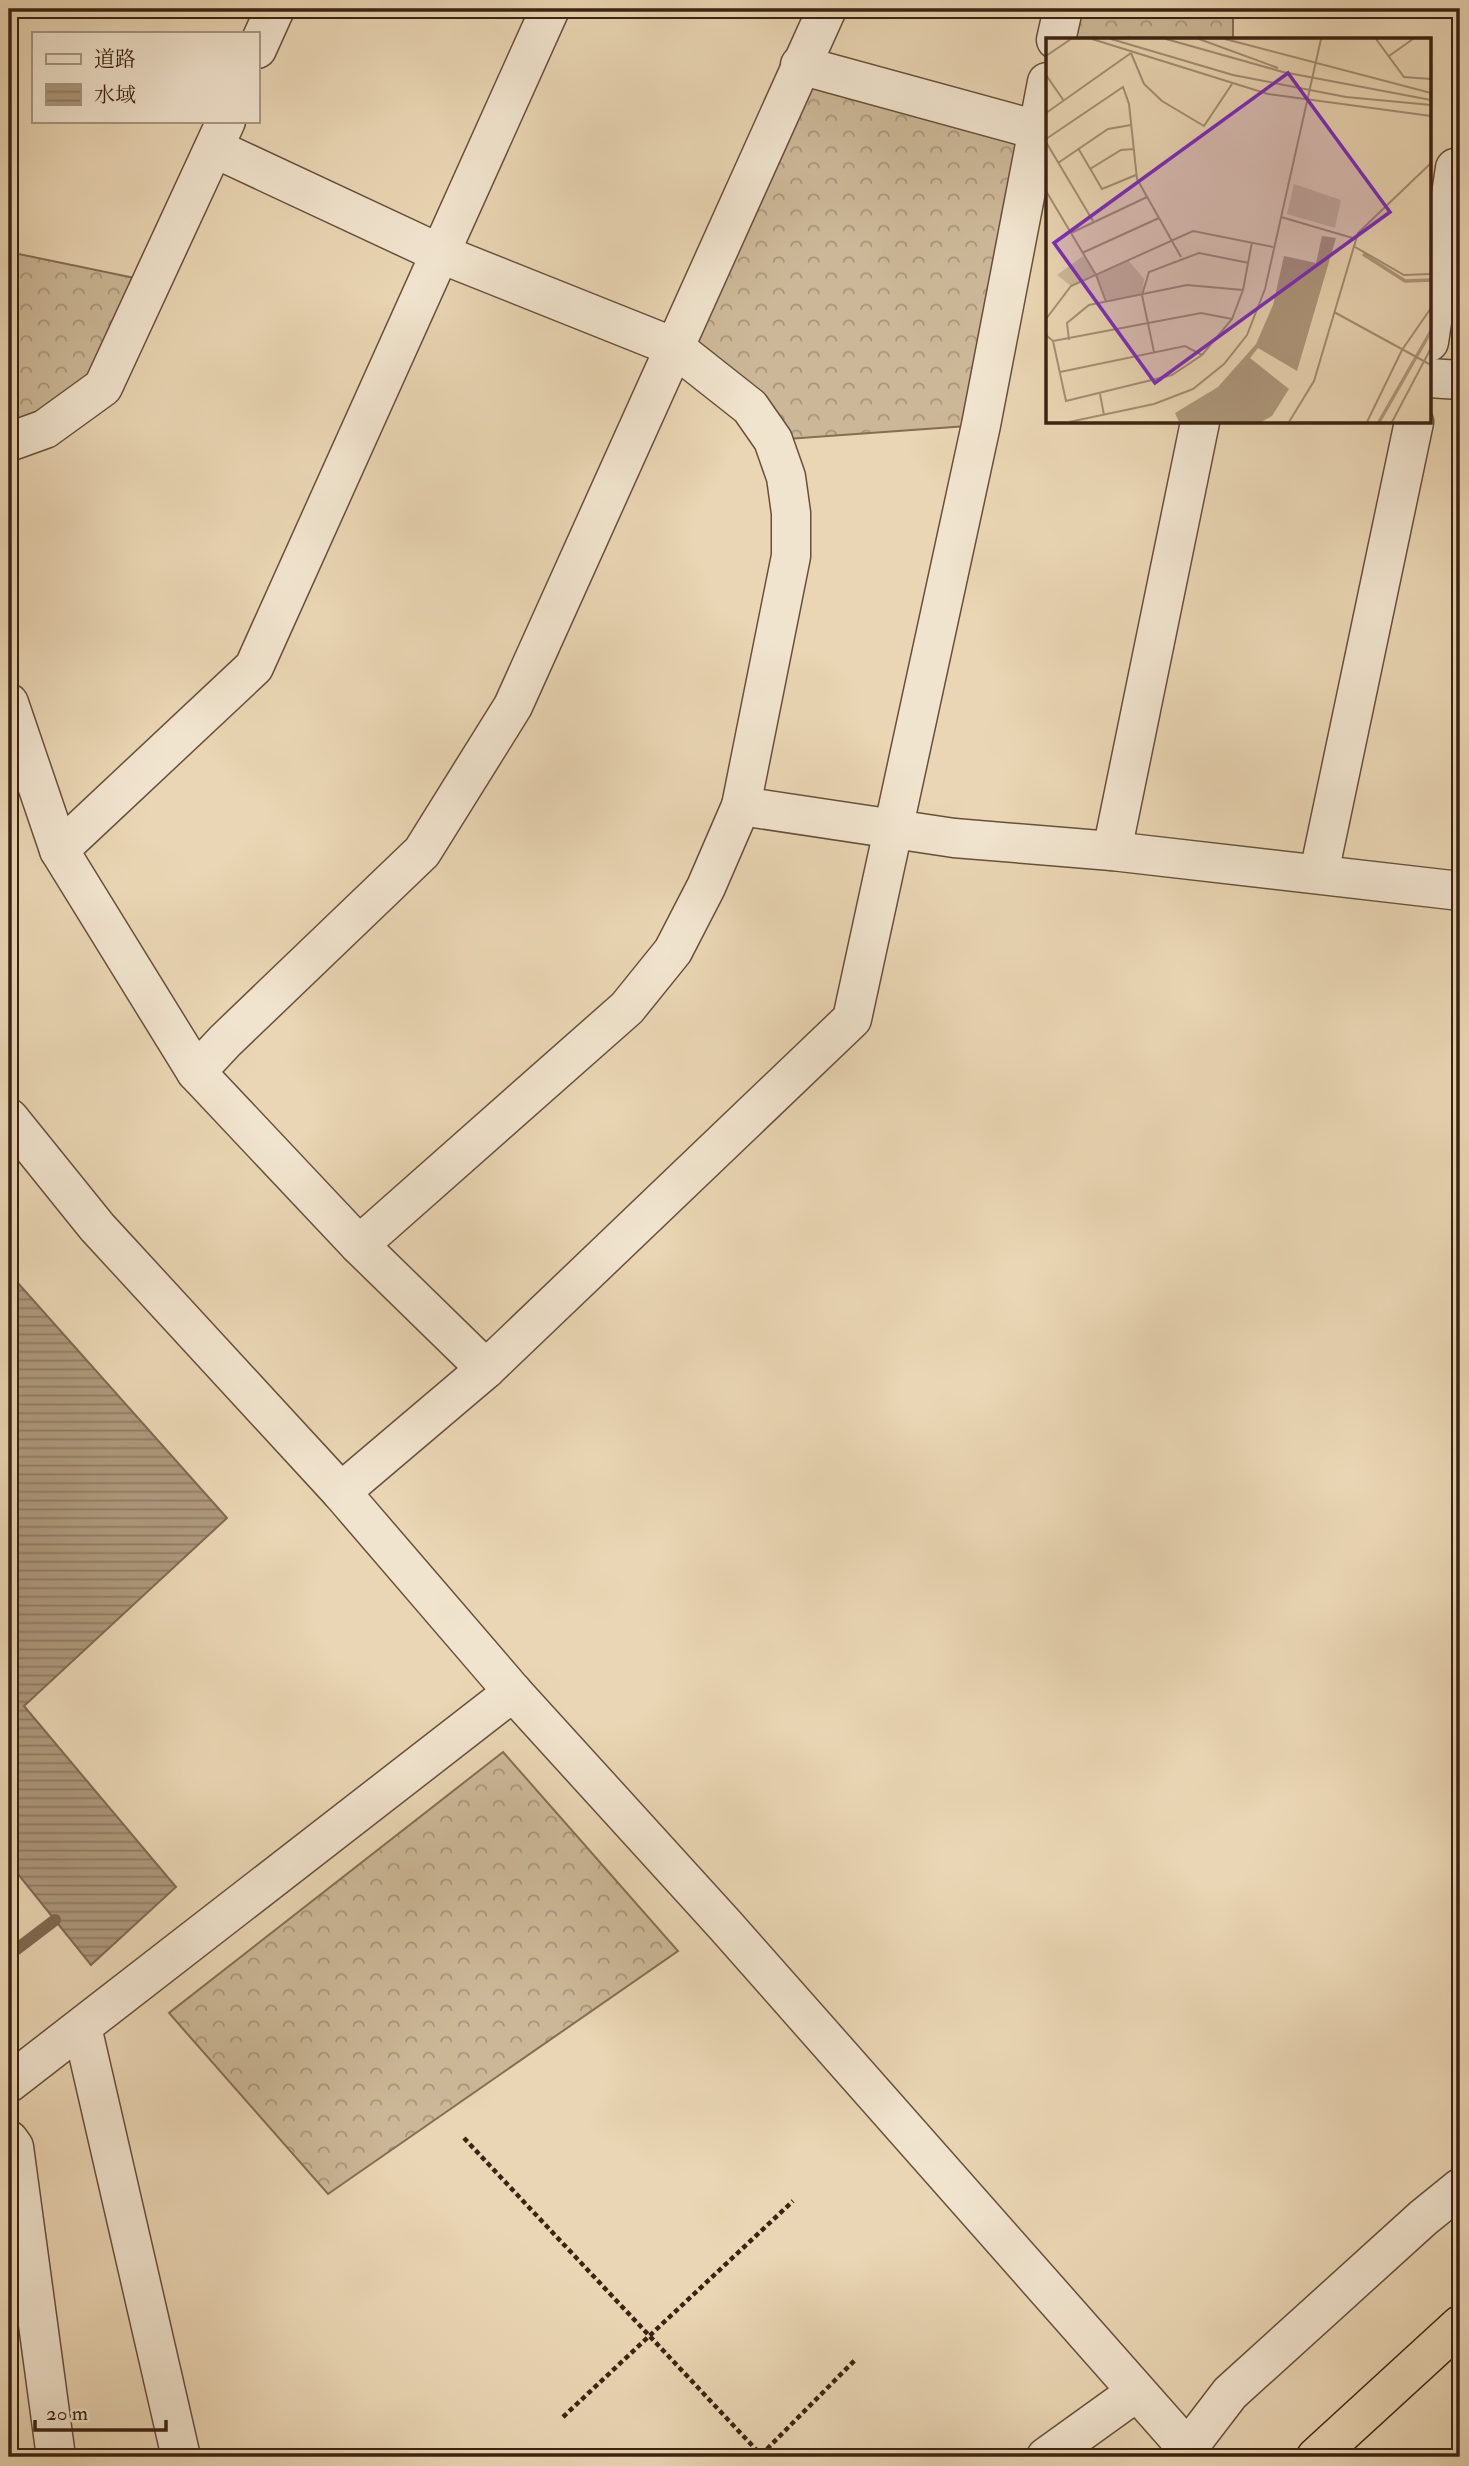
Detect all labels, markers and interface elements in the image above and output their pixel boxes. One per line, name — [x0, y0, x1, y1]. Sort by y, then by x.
legend — [32, 32, 259, 122]
inset map — [1046, 38, 1430, 424]
text: 道路 — [94, 46, 136, 73]
text: 水域 — [94, 82, 136, 109]
scale bar — [35, 2389, 166, 2433]
text: 20 m — [46, 2400, 88, 2427]

